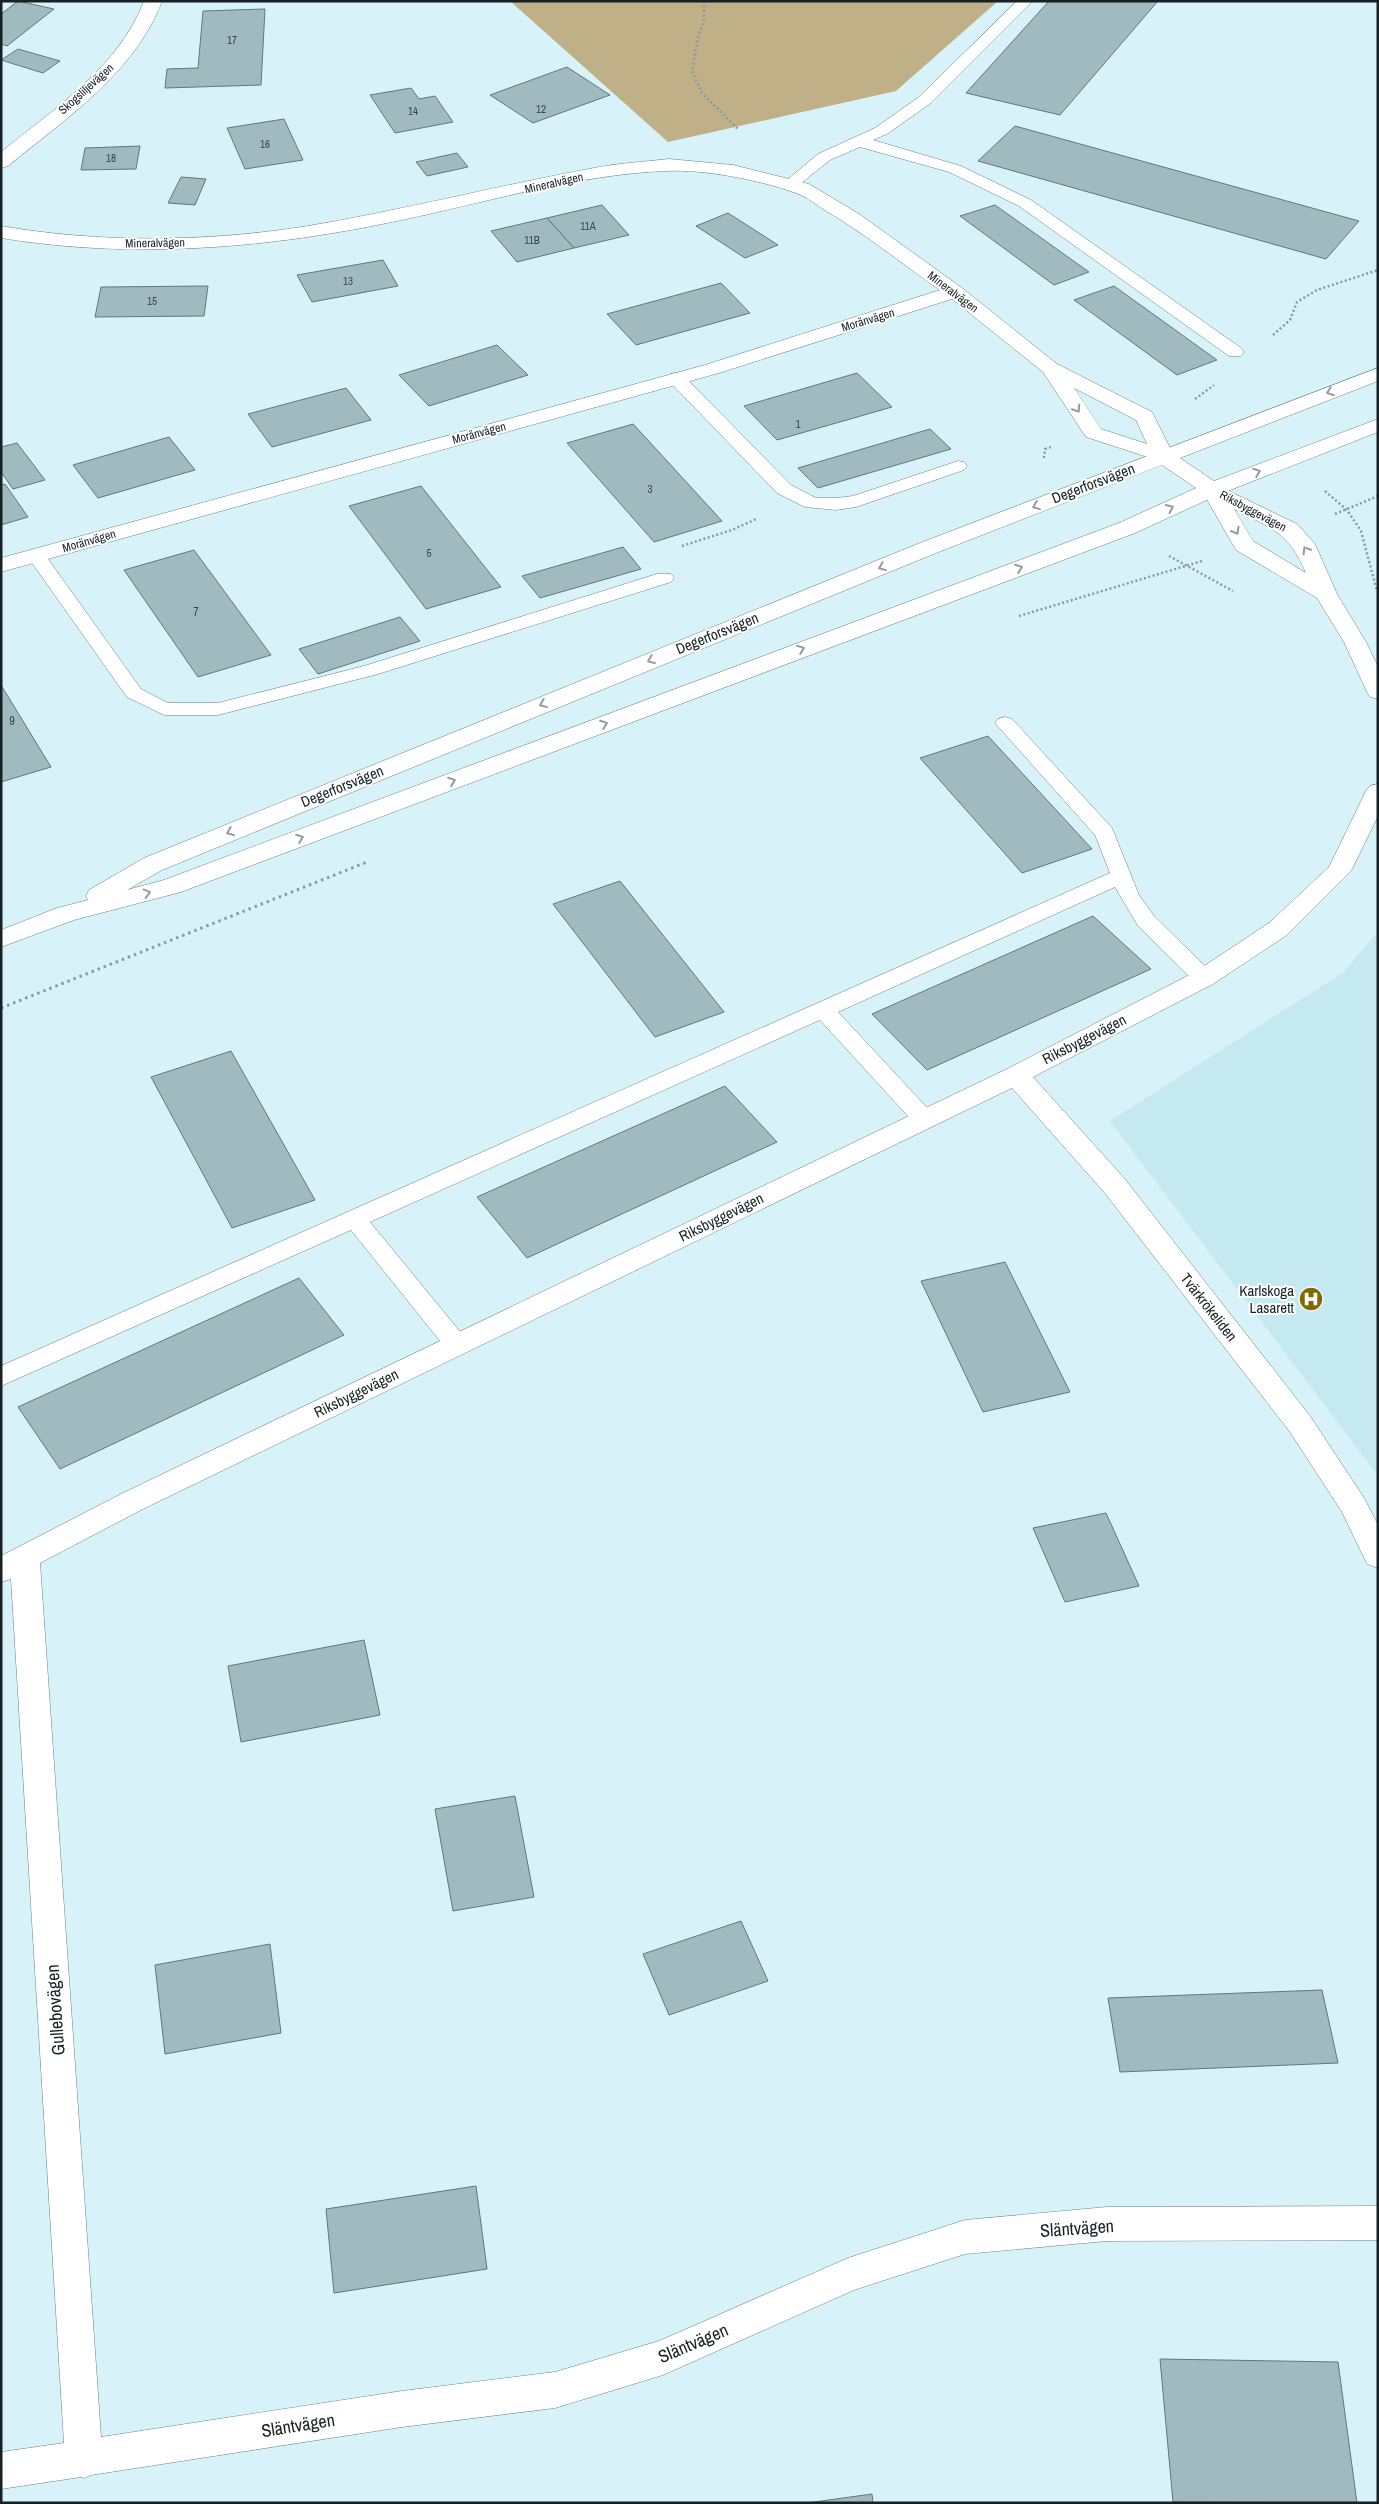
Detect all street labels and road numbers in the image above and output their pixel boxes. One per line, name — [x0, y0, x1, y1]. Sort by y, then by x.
street label: Skogsliljevägen — [55, 60, 117, 118]
street label: Mineralvägen — [523, 168, 585, 198]
street label: Mineralvägen — [125, 234, 185, 252]
street label: Mineralvägen — [924, 268, 982, 316]
street label: Moränvägen — [840, 304, 896, 336]
street label: Moränvägen — [451, 418, 507, 448]
street label: Degerforsvägen — [1048, 458, 1138, 508]
street label: Riksbyggevägen — [1217, 487, 1289, 535]
street label: Moränvägen — [61, 526, 117, 556]
street label: Degerforsvägen — [672, 607, 762, 659]
street label: Degerforsvägen — [297, 760, 387, 812]
street label: Riksbyggevägen — [1038, 1009, 1130, 1069]
street label: Riksbyggevägen — [675, 1187, 767, 1247]
street label: Tvärkrökeliden — [1176, 1268, 1242, 1346]
street label: Riksbyggevägen — [310, 1363, 402, 1423]
street label: Gullebovägen — [39, 1964, 71, 2056]
street label: Släntvägen — [1039, 2213, 1115, 2243]
street label: Släntvägen — [654, 2317, 732, 2369]
street label: Släntvägen — [260, 2407, 336, 2443]

